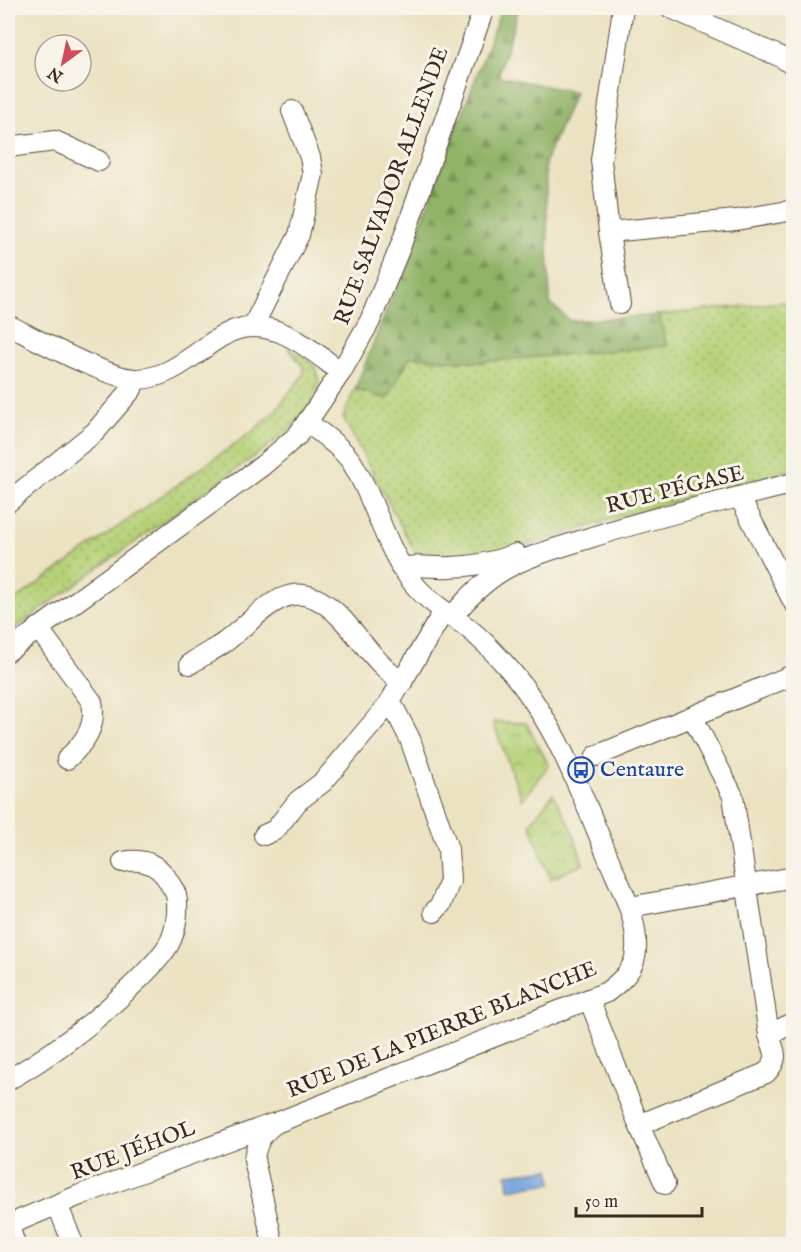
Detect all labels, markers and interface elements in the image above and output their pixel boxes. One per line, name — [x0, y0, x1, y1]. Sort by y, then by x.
north arrow — [33, 33, 93, 93]
street label: RUE SALVADOR ALLENDE — [329, 43, 455, 329]
text: N — [45, 62, 68, 87]
street label: RUE PÉGASE — [603, 459, 747, 521]
bus stop icon: Centaure — [566, 755, 596, 785]
place label: Centaure — [600, 756, 684, 784]
street label: RUE DE LA PIERRE BLANCHE — [283, 955, 601, 1105]
street label: RUE JÉHOL — [67, 1114, 200, 1188]
scale bar — [576, 1180, 702, 1218]
text: 50 m — [585, 1191, 618, 1214]

